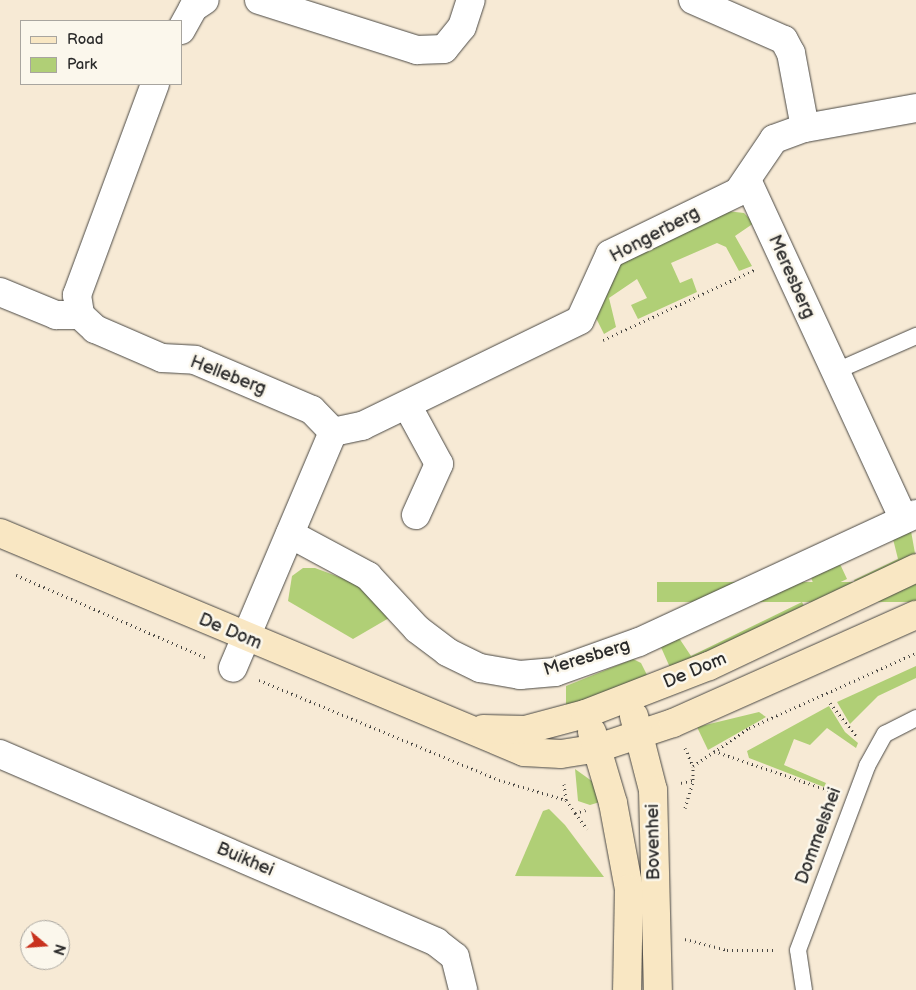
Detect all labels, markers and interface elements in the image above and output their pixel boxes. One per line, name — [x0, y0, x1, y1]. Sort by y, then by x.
legend — [20, 20, 182, 85]
text: Road — [67, 30, 103, 49]
text: Park — [67, 55, 97, 74]
street label: Hongerberg — [606, 202, 704, 268]
street label: Meresberg — [763, 232, 819, 322]
street label: Helleberg — [187, 352, 269, 400]
street label: De Dom — [195, 609, 265, 655]
street label: Meresberg — [541, 635, 633, 681]
street label: De Dom — [660, 648, 730, 694]
street label: Dommelshei — [792, 785, 846, 887]
street label: Bovenhei — [643, 804, 665, 880]
street label: Buikhei — [213, 838, 277, 882]
north arrow — [20, 920, 70, 970]
text: N — [49, 942, 69, 957]

